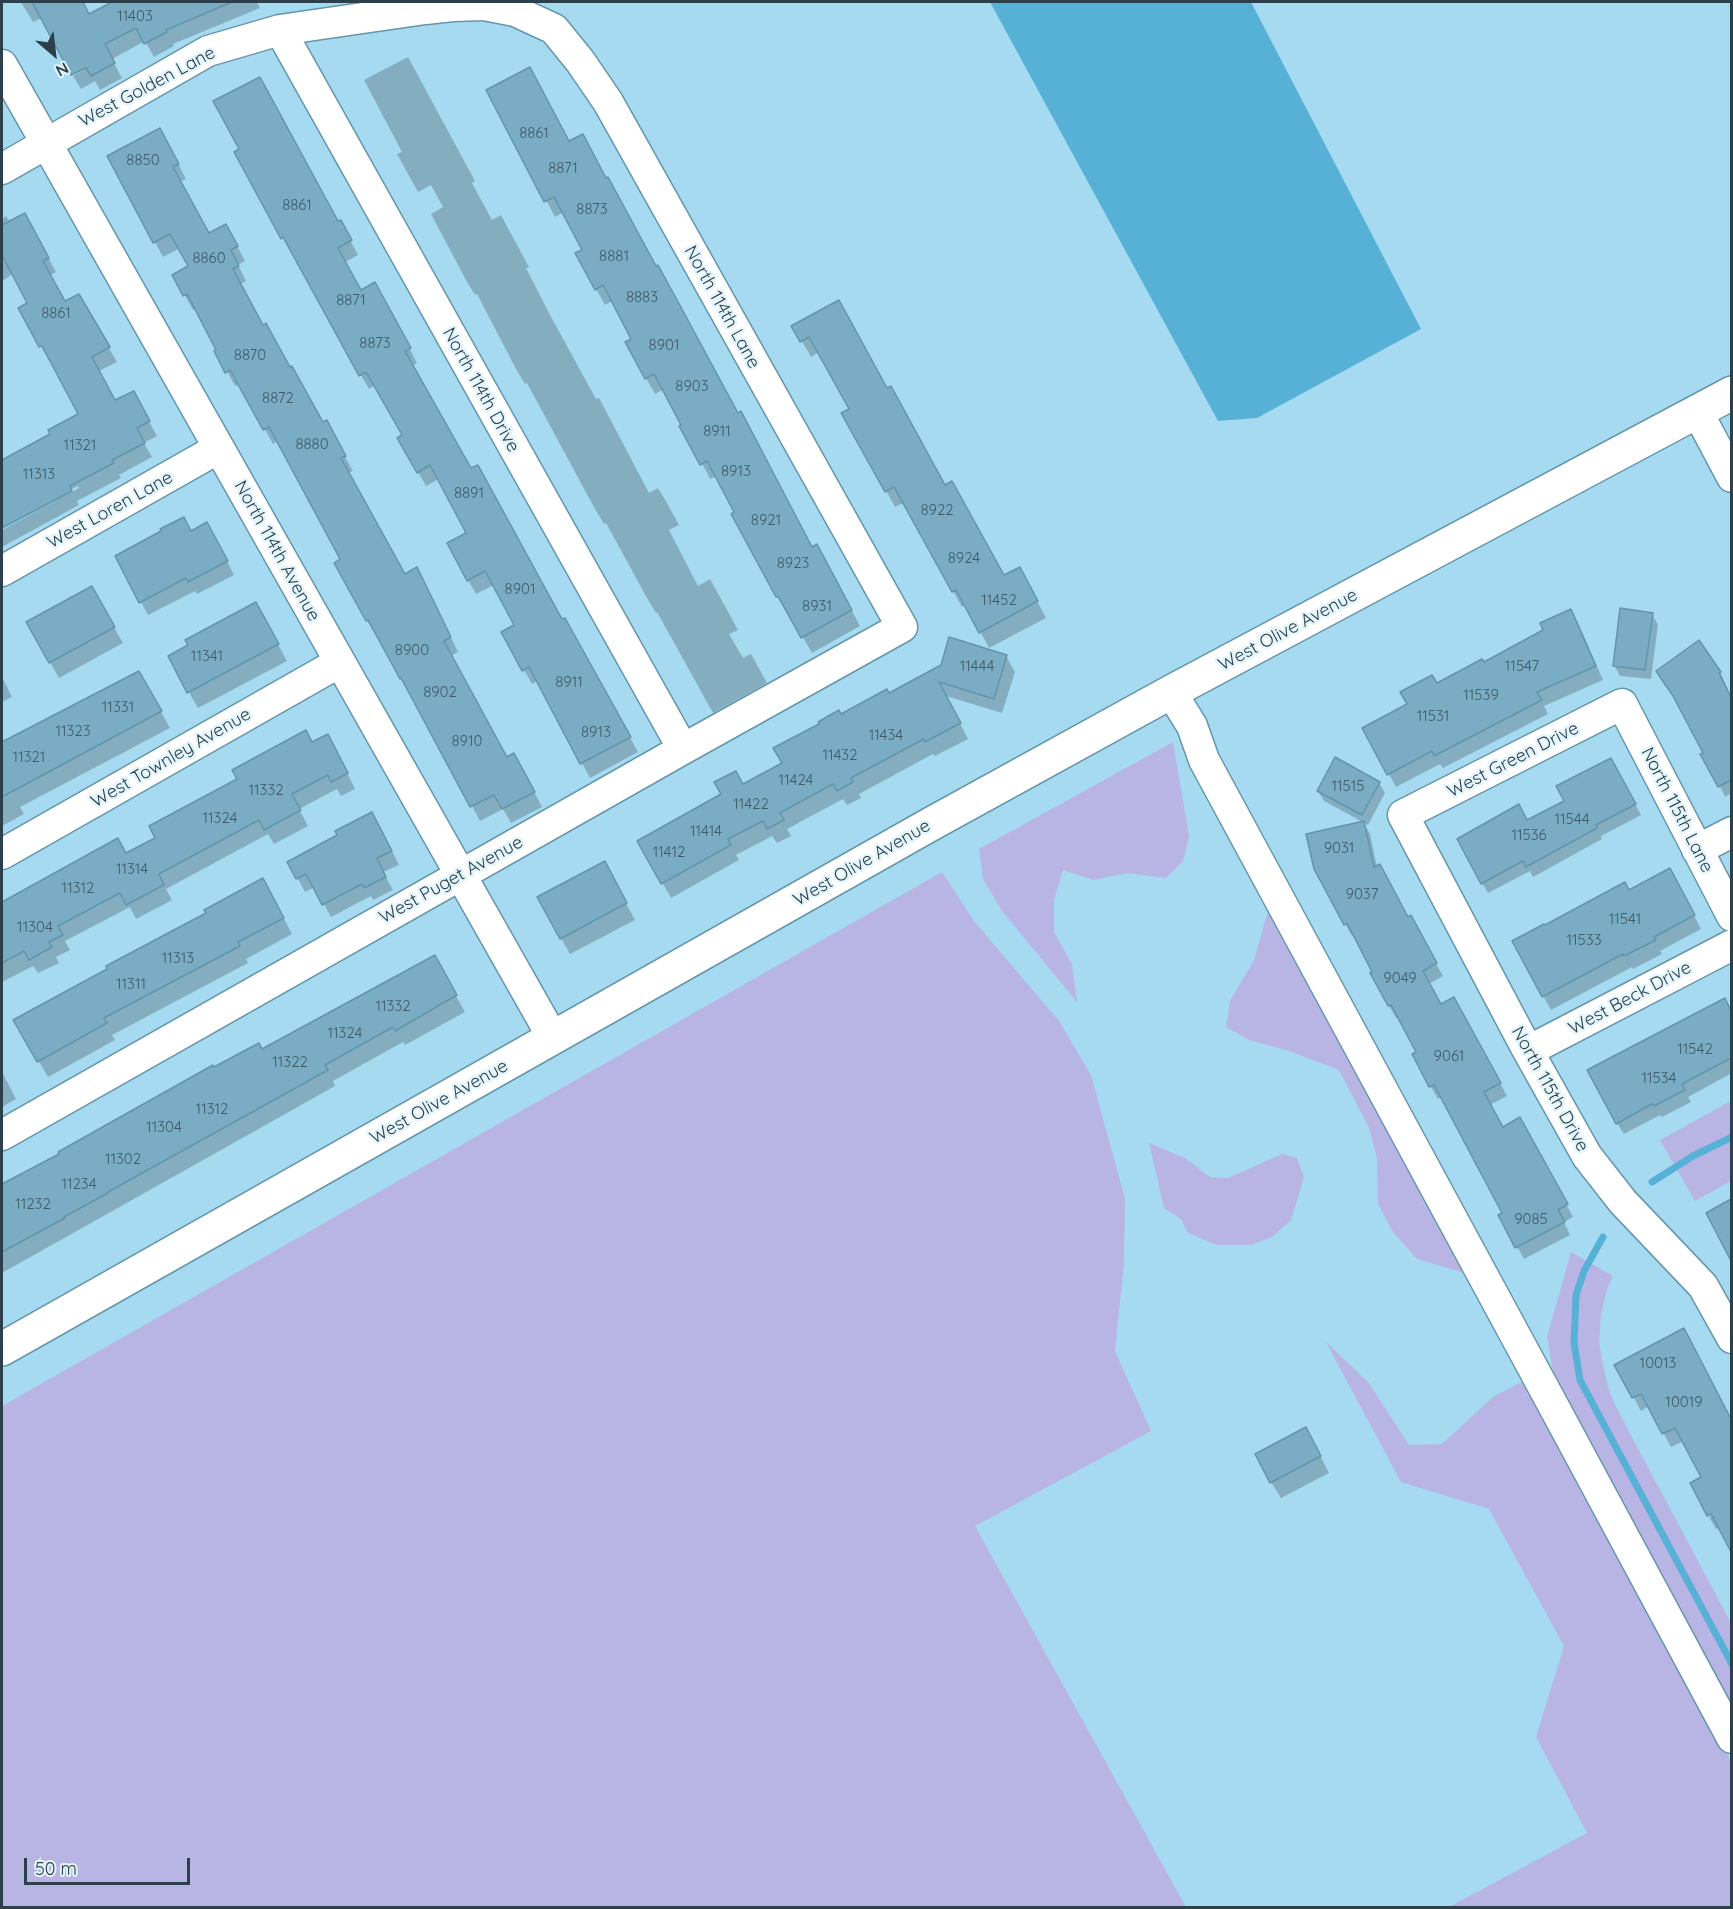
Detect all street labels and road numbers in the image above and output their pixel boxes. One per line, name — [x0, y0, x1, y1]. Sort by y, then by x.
street label: West Golden Lane — [75, 42, 219, 132]
street label: North 114th Lane — [679, 242, 765, 372]
street label: North 114th Drive — [438, 324, 524, 456]
street label: West Loren Lane — [43, 467, 177, 553]
street label: North 114th Avenue — [229, 477, 325, 625]
street label: West Olive Avenue — [1215, 584, 1361, 676]
street label: West Townley Avenue — [87, 703, 255, 813]
street label: West Green Drive — [1444, 718, 1582, 802]
street label: North 115th Lane — [1636, 744, 1718, 876]
street label: West Olive Avenue — [790, 815, 934, 911]
street label: West Puget Avenue — [375, 832, 527, 928]
street label: West Beck Drive — [1565, 957, 1695, 1039]
street label: North 115th Drive — [1507, 1023, 1593, 1155]
street label: West Olive Avenue — [366, 1055, 512, 1149]

